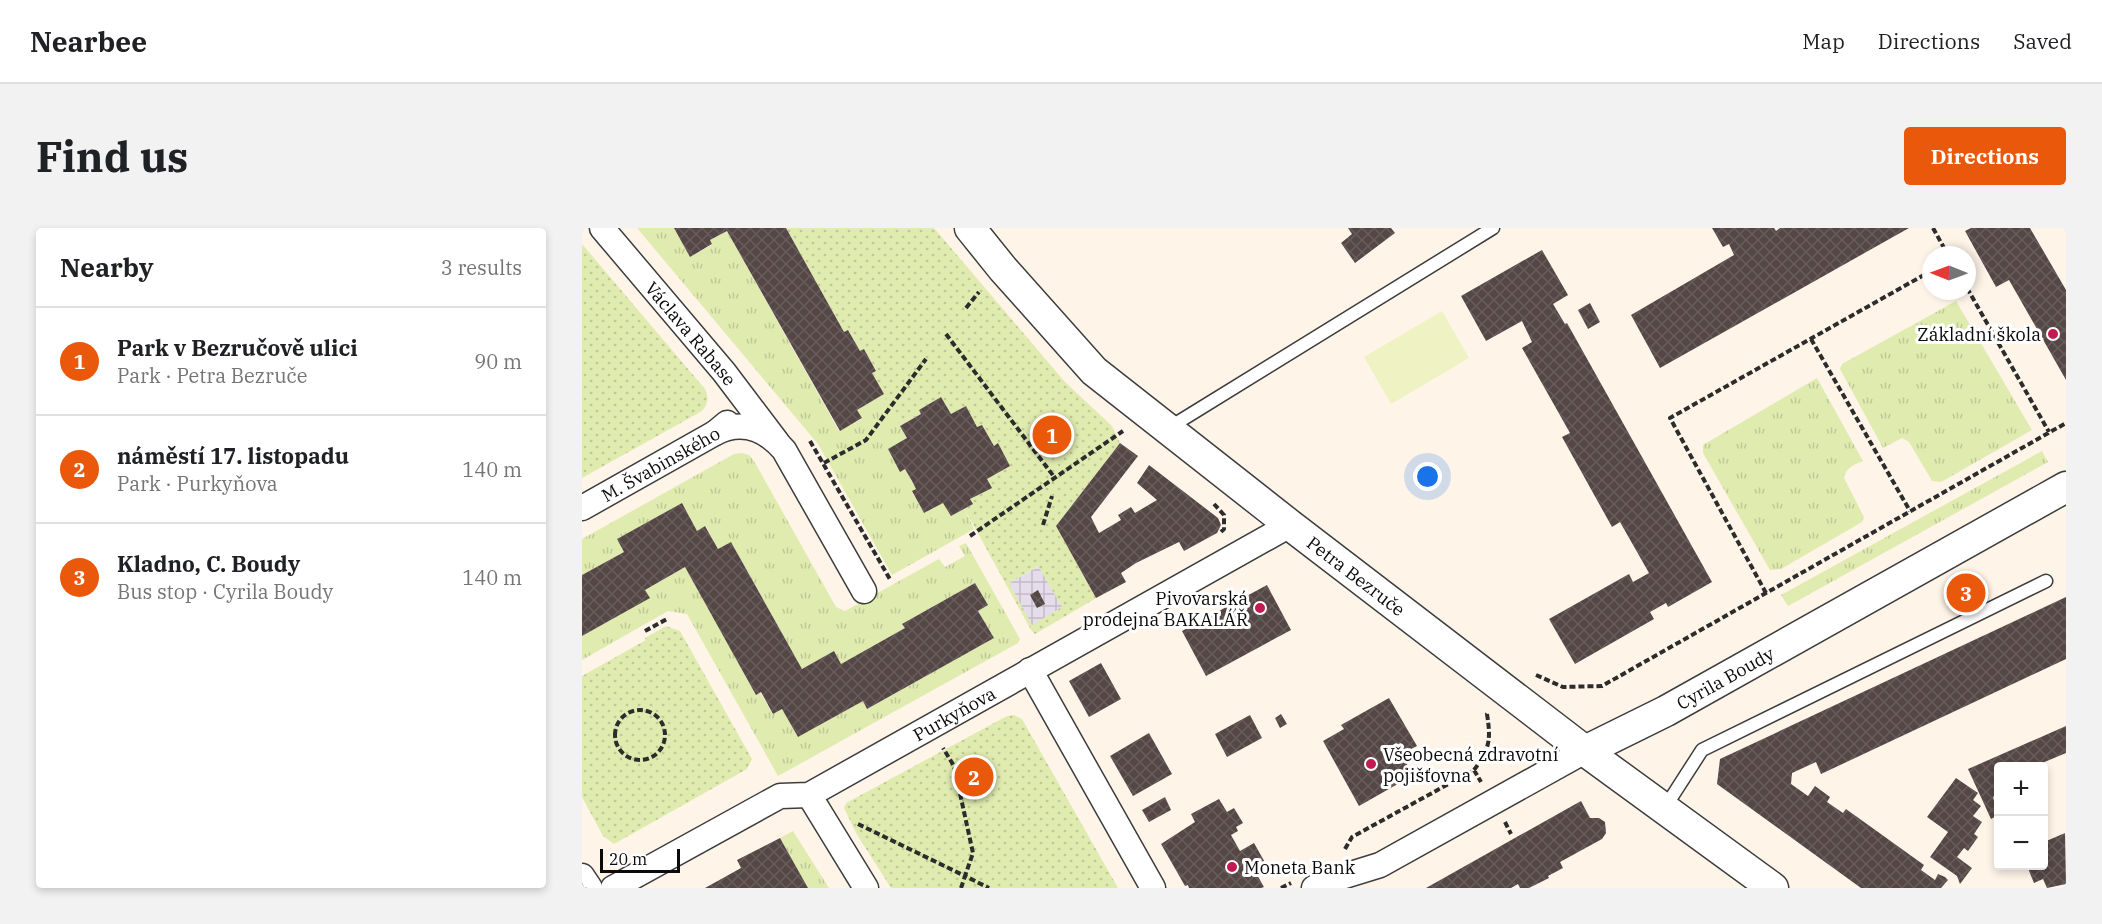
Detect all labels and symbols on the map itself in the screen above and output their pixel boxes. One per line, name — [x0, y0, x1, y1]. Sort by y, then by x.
north arrow — [1922, 246, 1976, 300]
street label: Václava Rabase — [641, 277, 742, 390]
place label: Základní škola — [1917, 323, 2041, 346]
marker: Základní škola — [2046, 327, 2060, 341]
pin: 1 — [1032, 412, 1072, 458]
street label: M. Švabinského — [597, 421, 724, 506]
your location — [1413, 462, 1442, 491]
street label: Petra Bezruče — [1302, 531, 1410, 621]
pin: 3 — [1946, 570, 1986, 616]
place label: Pivovarská prodejna BAKALÁŘ — [1083, 587, 1248, 631]
marker: Pivovarská prodejna BAKALÁŘ — [1253, 601, 1267, 615]
street label: Cyrila Boudy — [1672, 641, 1778, 714]
street label: Purkyňova — [909, 681, 1000, 746]
place label: Všeobecná zdravotní pojišťovna — [1383, 743, 1559, 787]
pin: 2 — [954, 754, 994, 800]
marker: Všeobecná zdravotní pojišťovna — [1364, 757, 1378, 771]
scale bar — [600, 846, 680, 874]
place label: Moneta Bank — [1244, 856, 1356, 879]
marker: Moneta Bank — [1225, 860, 1239, 874]

